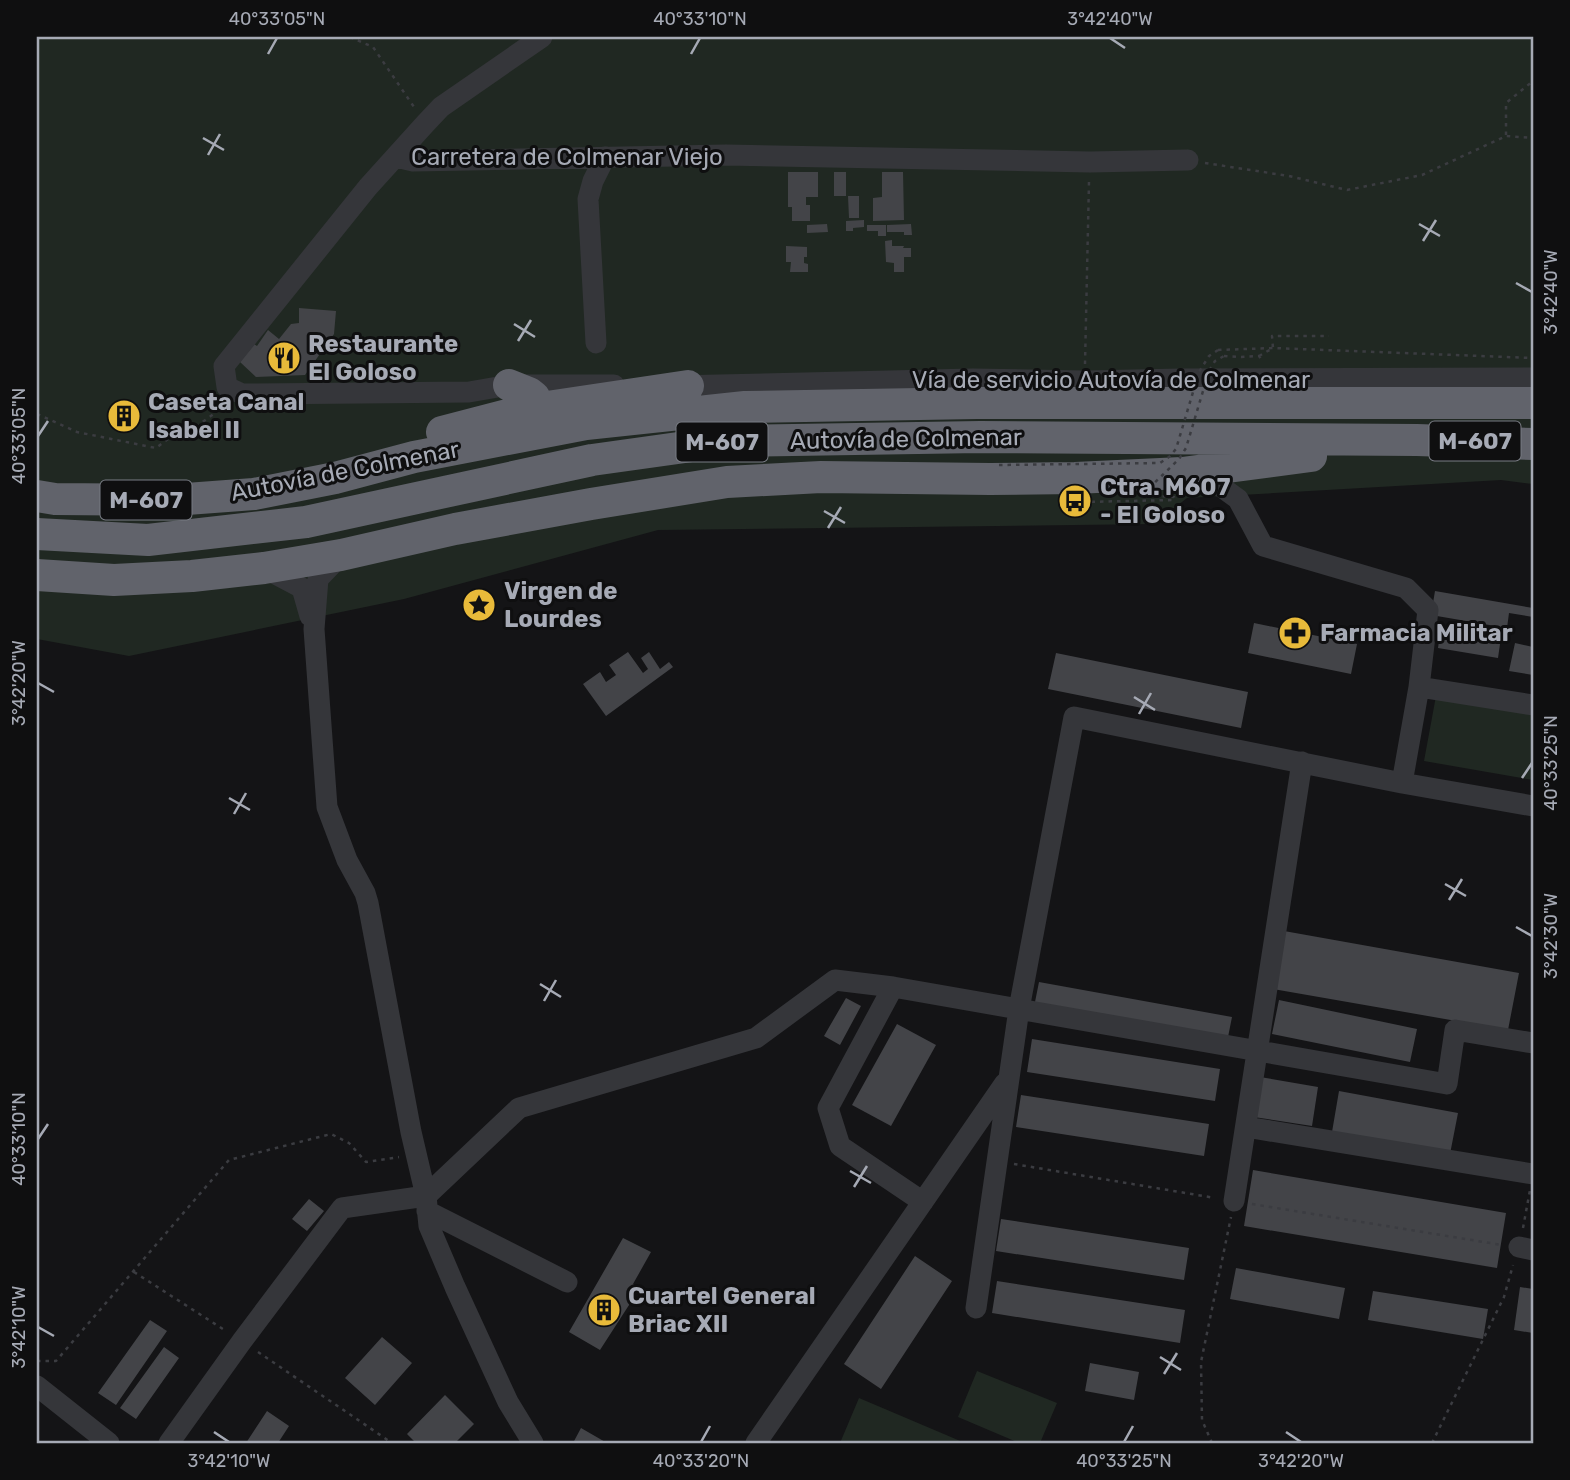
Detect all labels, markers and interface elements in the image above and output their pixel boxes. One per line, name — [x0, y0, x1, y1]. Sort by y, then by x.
text: 40°33'05"N — [229, 8, 325, 30]
text: 40°33'10"N — [653, 8, 747, 30]
text: 3°42'40"W — [1067, 8, 1153, 30]
street label: Carretera de Colmenar Viejo — [411, 143, 723, 171]
text: 3°42'40"W — [1540, 249, 1562, 335]
place label: Restaurante El Goloso — [308, 330, 458, 386]
restaurant icon: Restaurante El Goloso — [265, 339, 303, 377]
street label: Vía de servicio Autovía de Colmenar — [912, 366, 1310, 394]
text: 40°33'05"N — [8, 388, 30, 484]
place label: Caseta Canal Isabel II — [148, 388, 304, 444]
building icon: Caseta Canal Isabel II — [105, 397, 143, 435]
road number: M-607 — [676, 422, 768, 462]
road number: M-607 — [1430, 422, 1520, 461]
street label: Autovía de Colmenar — [790, 423, 1022, 455]
street label: Autovía de Colmenar — [228, 435, 462, 507]
place label: Ctra. M607 - El Goloso — [1100, 473, 1231, 529]
road number: M-607 — [100, 480, 192, 520]
bus stop icon: Ctra. M607 - El Goloso — [1056, 482, 1094, 520]
place label: Virgen de Lourdes — [504, 577, 617, 633]
place icon: Virgen de Lourdes — [460, 586, 498, 624]
pharmacy icon: Farmacia Militar — [1276, 614, 1314, 652]
place label: Farmacia Militar — [1320, 619, 1513, 647]
text: 3°42'20"W — [8, 640, 30, 726]
text: 40°33'25"N — [1540, 715, 1562, 811]
text: 3°42'30"W — [1540, 893, 1562, 979]
text: 40°33'10"N — [8, 1092, 30, 1186]
place label: Cuartel General Briac XII — [628, 1282, 816, 1338]
text: 3°42'10"W — [8, 1286, 30, 1368]
building icon: Cuartel General Briac XII — [585, 1291, 623, 1329]
text: 3°42'10"W — [188, 1450, 270, 1472]
text: 40°33'20"N — [653, 1450, 749, 1472]
text: 40°33'25"N — [1076, 1450, 1172, 1472]
text: 3°42'20"W — [1258, 1450, 1344, 1472]

